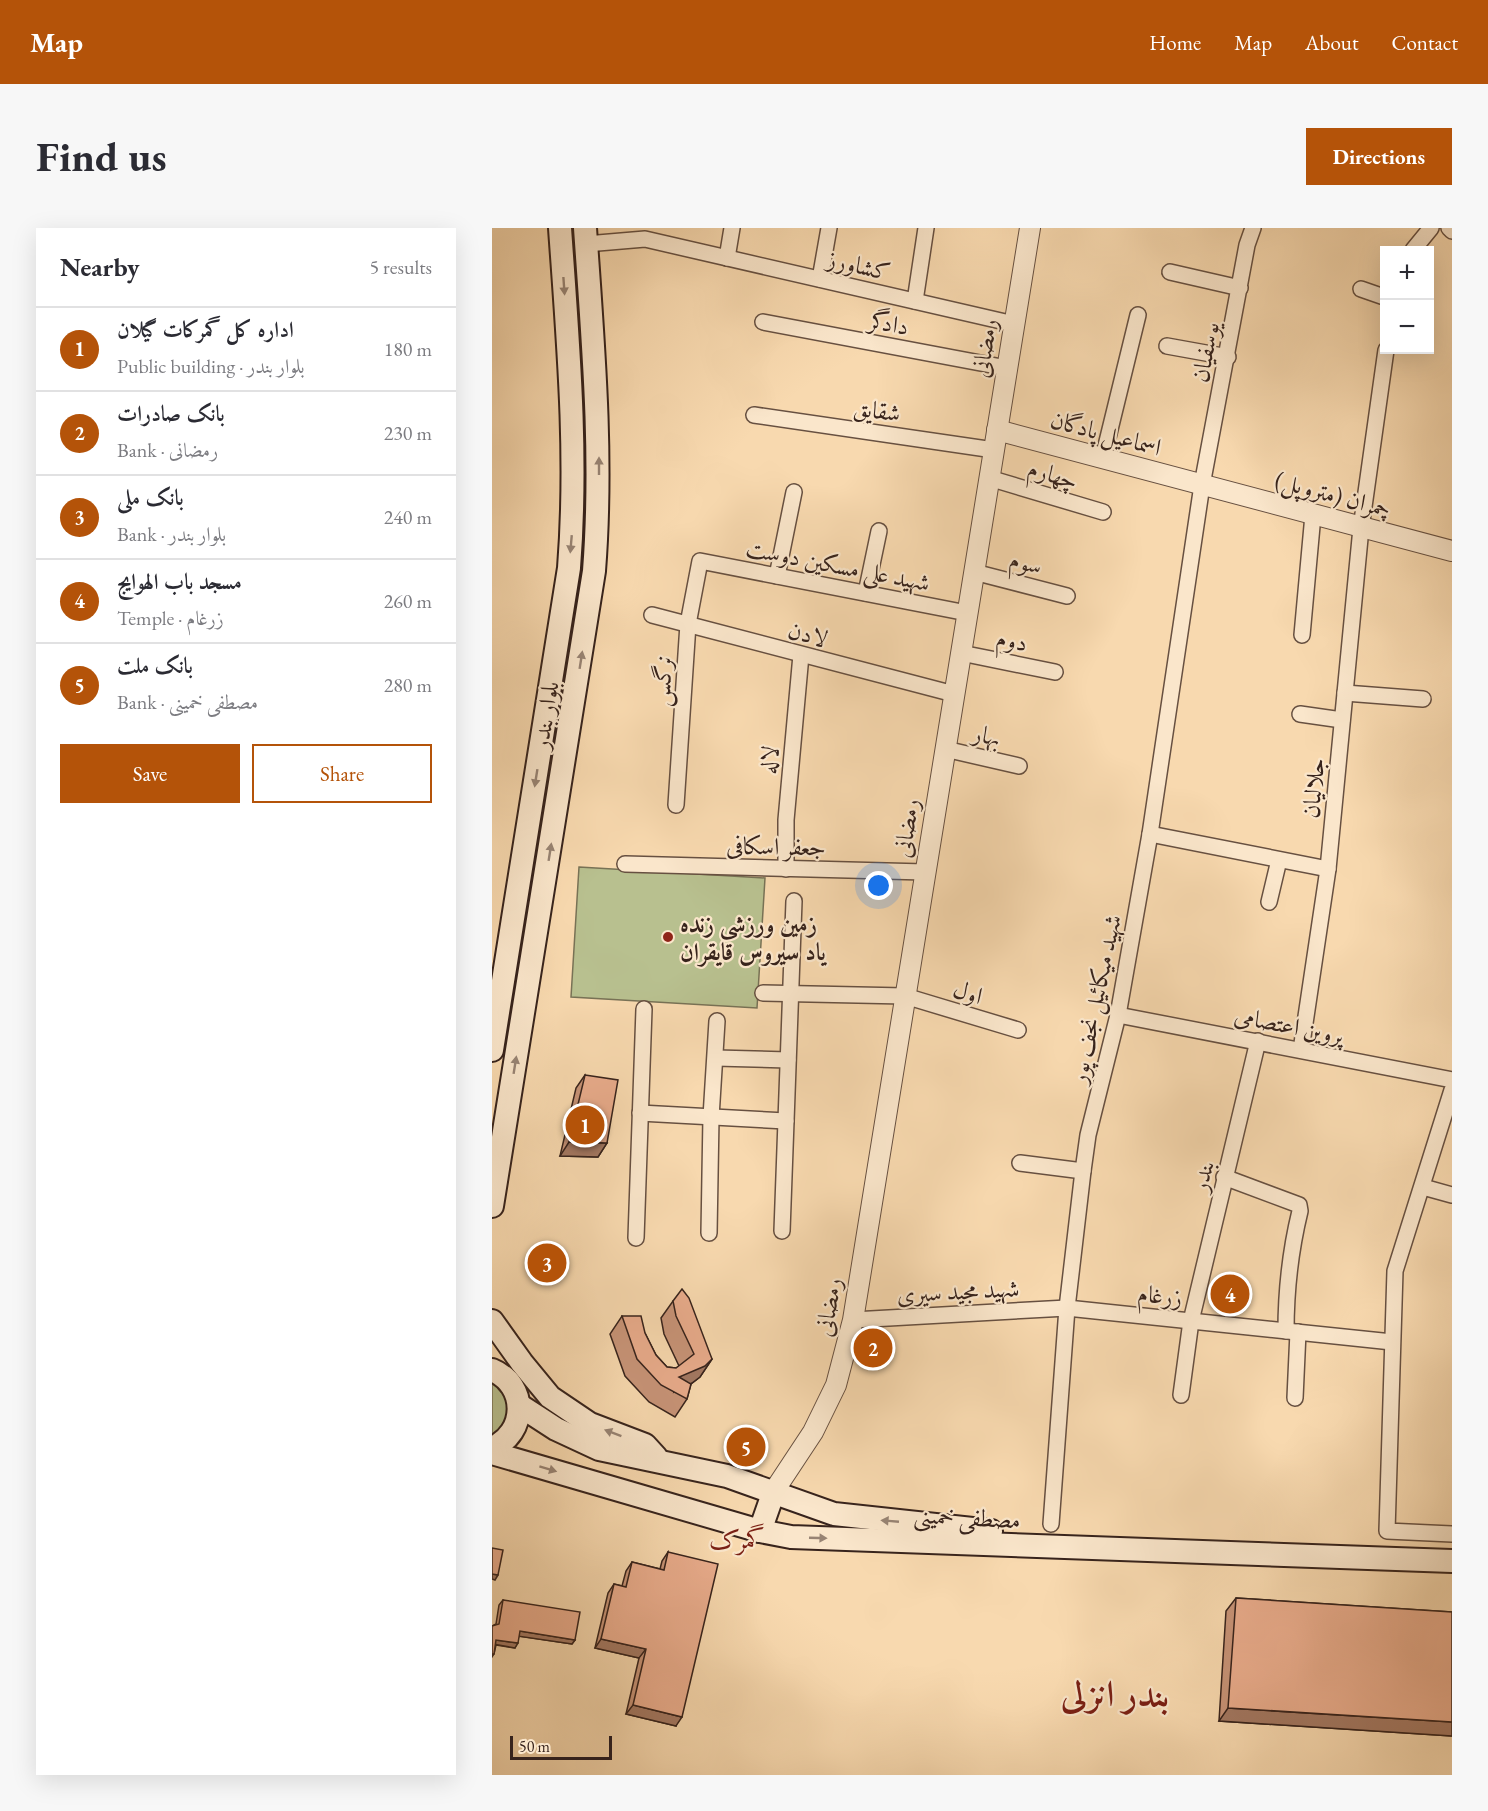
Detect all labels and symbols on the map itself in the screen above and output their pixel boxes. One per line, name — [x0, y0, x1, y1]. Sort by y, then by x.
street label: کشاورز — [823, 242, 894, 287]
one-way arrow — [559, 277, 569, 296]
street label: دادگر — [863, 303, 912, 342]
street label: رمضانی — [964, 316, 1004, 380]
street label: یوسفیان — [1184, 318, 1226, 385]
street label: شقایق — [851, 391, 903, 429]
street label: اسماعیل پادگان — [1047, 403, 1165, 465]
street label: چهارم — [1022, 452, 1082, 502]
one-way arrow — [594, 456, 604, 475]
street label: چمران (متروپل) — [1271, 464, 1394, 526]
street label: شهید علی مسکین دوست — [743, 532, 933, 600]
one-way arrow — [566, 534, 576, 553]
street label: سوم — [1005, 543, 1046, 587]
street label: لادن — [785, 614, 831, 654]
street label: دوم — [992, 622, 1031, 664]
one-way arrow — [577, 650, 586, 669]
street label: نرگس — [645, 654, 680, 708]
street label: بلوار بندر — [524, 679, 566, 753]
street label: بهار — [968, 716, 1004, 753]
street label: لاله — [752, 744, 786, 776]
street label: جلالیان — [1294, 756, 1332, 820]
one-way arrow — [532, 769, 541, 788]
street label: رمضانی — [886, 796, 926, 860]
street label: جعفر اسکافی — [726, 830, 826, 862]
one-way arrow — [545, 843, 554, 862]
your location — [864, 871, 893, 900]
place label: زمین ورزشی زنده یاد سیروس قایقران — [680, 908, 827, 967]
street label: شهید میکائیل نجف پور — [1062, 912, 1130, 1089]
marker: زمین ورزشی زنده یاد سیروس قایقران — [661, 930, 675, 944]
street label: اول — [949, 973, 987, 1011]
street label: پروین اعتصامی — [1231, 999, 1349, 1052]
one-way arrow — [511, 1056, 520, 1075]
pin: 1 — [566, 1102, 604, 1148]
street label: بندر — [1183, 1157, 1221, 1196]
pin: 3 — [528, 1240, 566, 1286]
street label: شهید مجید سیری — [896, 1272, 1020, 1310]
pin: 4 — [1210, 1272, 1250, 1316]
street label: رمضانی — [808, 1275, 848, 1339]
street label: زرغام — [1135, 1277, 1184, 1319]
pin: 2 — [854, 1326, 892, 1370]
pin: 5 — [726, 1424, 766, 1470]
one-way arrow — [604, 1427, 622, 1437]
one-way arrow — [539, 1465, 557, 1474]
street label: مصطفی خمینی — [913, 1499, 1021, 1537]
one-way arrow — [881, 1516, 900, 1526]
district label: گمرک — [709, 1522, 765, 1556]
one-way arrow — [809, 1533, 828, 1542]
district label: بندر انزلی — [1060, 1670, 1169, 1717]
scale bar — [510, 1733, 612, 1760]

